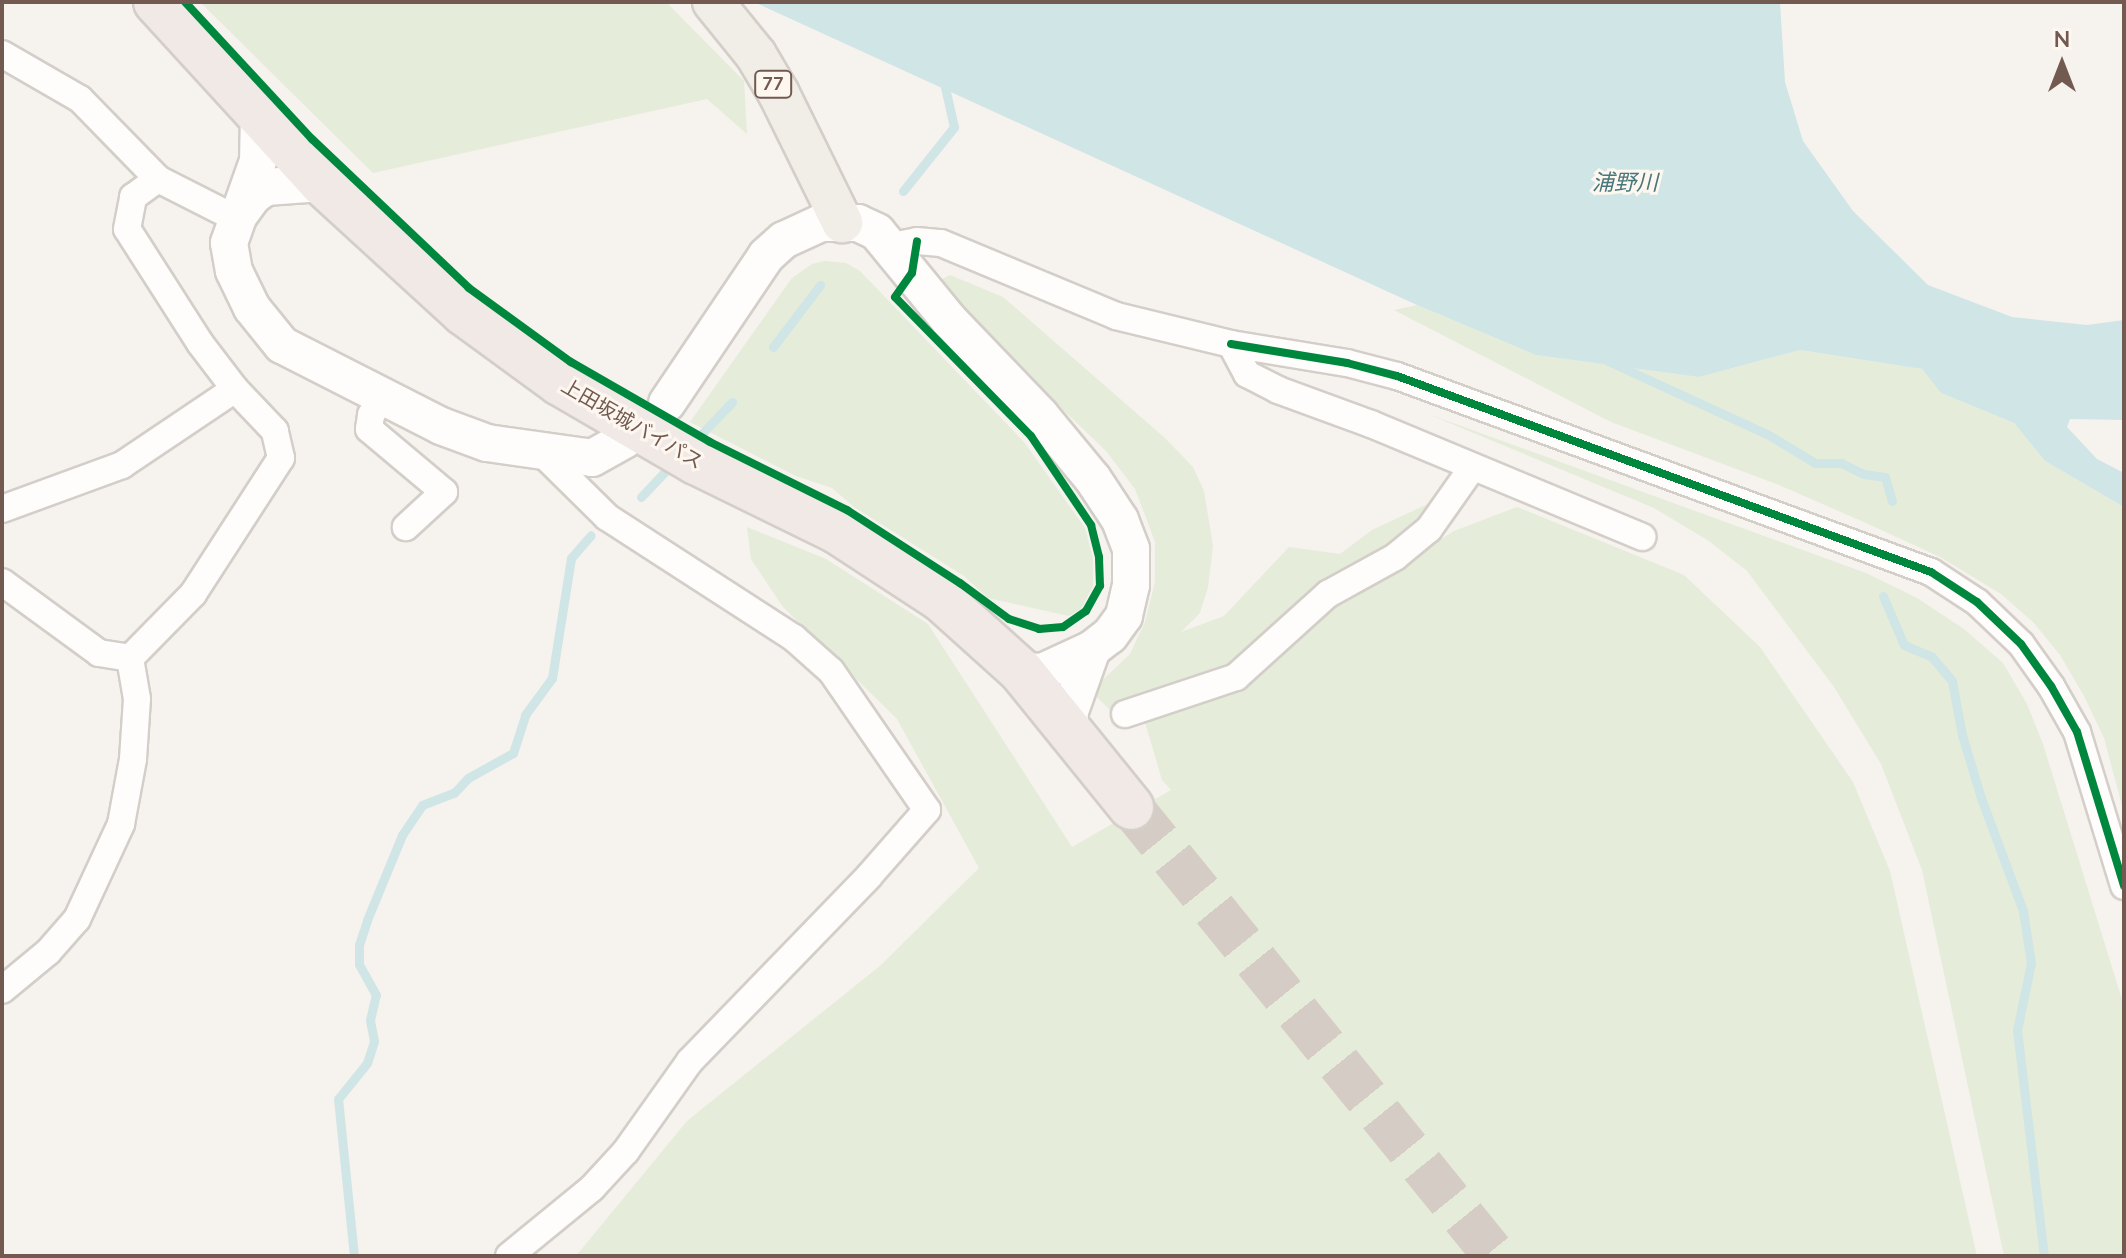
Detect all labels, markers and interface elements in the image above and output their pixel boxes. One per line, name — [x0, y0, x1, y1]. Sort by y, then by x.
north arrow — [2022, 24, 2102, 104]
text: N — [2054, 25, 2070, 55]
road number: 77 — [753, 70, 793, 98]
water label: 浦野川 — [1592, 171, 1658, 197]
street label: 上田坂城バイパス — [557, 374, 707, 474]

